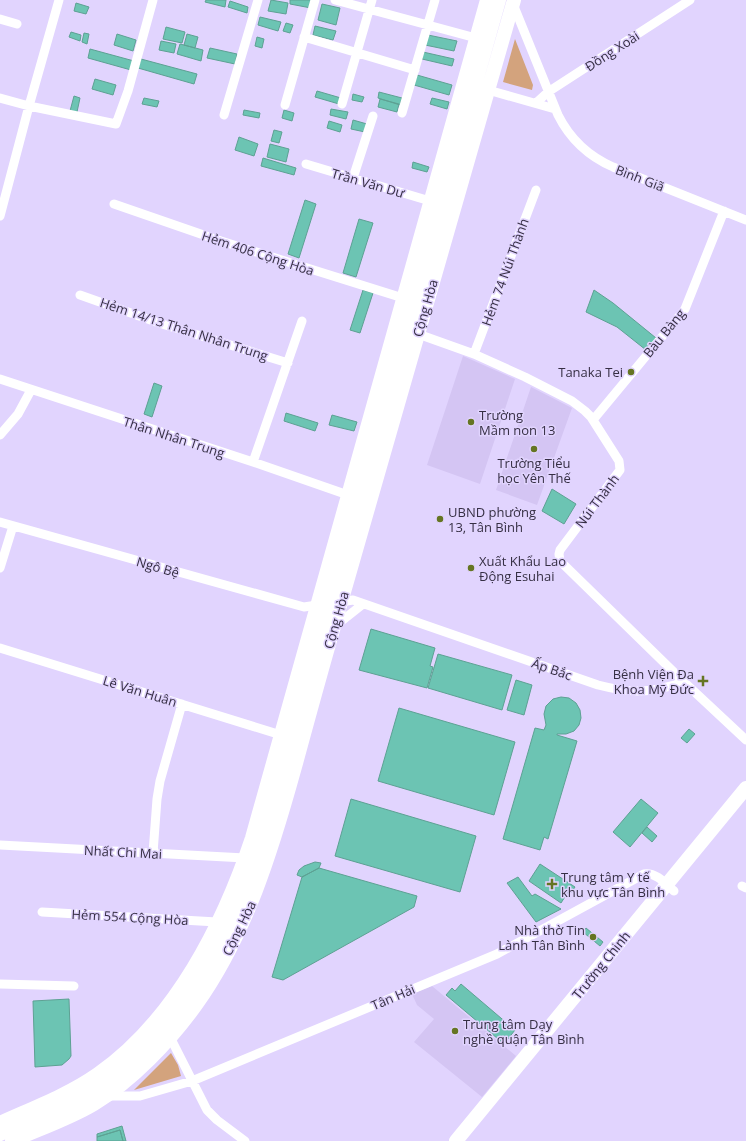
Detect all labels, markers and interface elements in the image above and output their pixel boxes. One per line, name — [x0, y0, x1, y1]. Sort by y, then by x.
street label: Đồng Xoài — [581, 27, 643, 75]
street label: Bình Giã — [613, 160, 667, 196]
street label: Trần Văn Dư — [329, 164, 408, 202]
street label: Hẻm 74 Núi Thành — [477, 216, 533, 328]
street label: Hẻm 406 Cộng Hòa — [200, 226, 316, 280]
street label: Cộng Hòa — [408, 277, 442, 339]
street label: Hẻm 14/13 Thân Nhân Trung — [98, 293, 270, 365]
street label: Bàu Bàng — [639, 305, 689, 361]
place label: Tanaka Tei — [558, 363, 623, 381]
marker: Tanaka Tei — [626, 367, 636, 377]
place label: Trường Mầm non 13 — [479, 406, 555, 439]
street label: Thân Nhân Trung — [121, 412, 227, 462]
marker: Trường Mầm non 13 — [466, 417, 476, 427]
marker: Trường Tiểu học Yên Thế — [529, 444, 539, 454]
place label: Trường Tiểu học Yên Thế — [497, 454, 572, 487]
street label: Núi Thành — [571, 471, 623, 531]
place label: UBND phường 13, Tân Bình — [448, 503, 536, 536]
marker: UBND phường 13, Tân Bình — [435, 514, 445, 524]
street label: Ngô Bệ — [134, 552, 182, 582]
place label: Xuất Khẩu Lao Động Esuhai — [479, 552, 566, 585]
marker: Xuất Khẩu Lao Động Esuhai — [466, 563, 476, 573]
street label: Cộng Hòa — [319, 589, 353, 651]
street label: Ấp Bắc — [529, 654, 575, 684]
place label: Bệnh Viện Đa Khoa Mỹ Đức — [613, 665, 694, 698]
street label: Lê Văn Huân — [101, 671, 179, 711]
marker: Bệnh Viện Đa Khoa Mỹ Đức — [697, 675, 709, 687]
street label: Nhất Chi Mai — [84, 841, 162, 863]
place label: Trung tâm Y tế khu vực Tân Bình — [561, 868, 665, 901]
marker: Trung tâm Y tế khu vực Tân Bình — [546, 878, 558, 890]
street label: Cộng Hòa — [218, 898, 260, 958]
street label: Hẻm 554 Cộng Hòa — [71, 905, 189, 929]
place label: Nhà thờ Tin Lành Tân Bình — [498, 921, 585, 954]
street label: Trường Chinh — [568, 927, 634, 1003]
marker: Nhà thờ Tin Lành Tân Bình — [588, 932, 598, 942]
street label: Tân Hải — [368, 980, 418, 1014]
place label: Trung tâm Dạy nghề quận Tân Bình — [463, 1015, 585, 1048]
marker: Trung tâm Dạy nghề quận Tân Bình — [450, 1026, 460, 1036]

